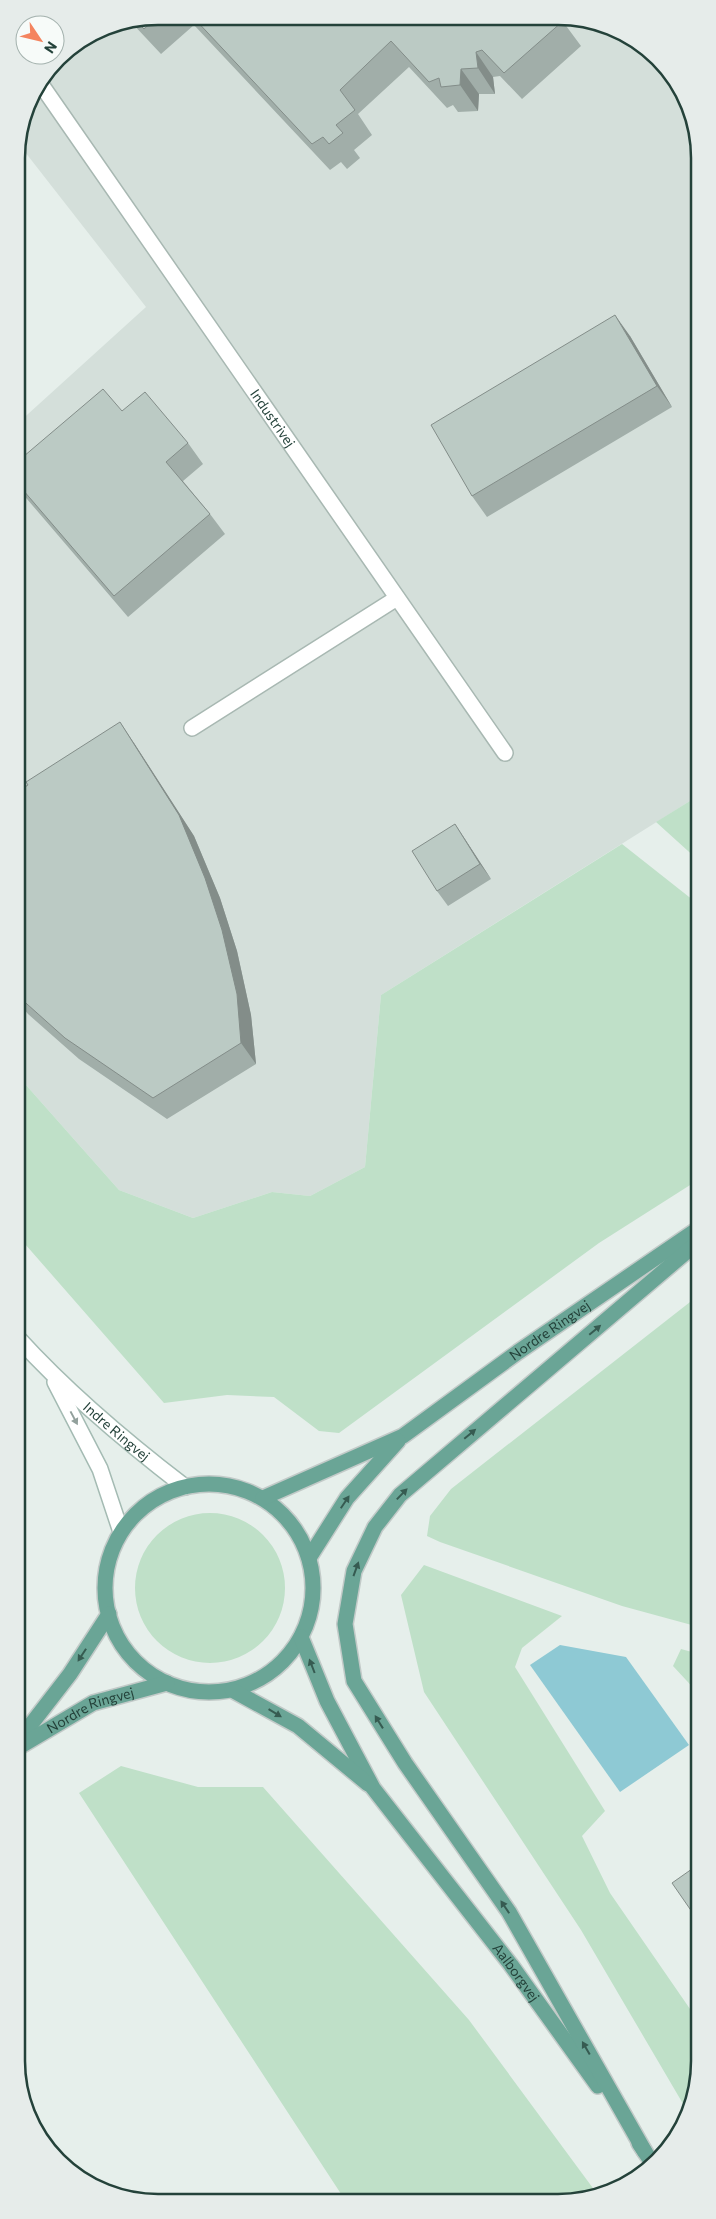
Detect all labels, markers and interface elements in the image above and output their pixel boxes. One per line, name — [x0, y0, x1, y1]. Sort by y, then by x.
north arrow — [15, 15, 65, 65]
text: N — [41, 39, 61, 57]
street label: Industrivej — [247, 385, 299, 450]
street label: Nordre Ringvej — [506, 1296, 593, 1364]
one-way arrow — [588, 1324, 601, 1335]
street label: Indre Ringvej — [80, 1398, 154, 1464]
one-way arrow — [70, 1410, 78, 1425]
one-way arrow — [464, 1429, 477, 1440]
one-way arrow — [396, 1489, 408, 1501]
one-way arrow — [340, 1495, 350, 1509]
one-way arrow — [352, 1561, 360, 1576]
one-way arrow — [78, 1648, 87, 1661]
one-way arrow — [308, 1658, 316, 1673]
street label: Nordre Ringvej — [43, 1683, 136, 1737]
one-way arrow — [268, 1708, 281, 1717]
one-way arrow — [374, 1715, 384, 1728]
one-way arrow — [500, 1901, 510, 1914]
street label: Aalborgvej — [489, 1940, 543, 2005]
one-way arrow — [582, 2042, 591, 2055]

